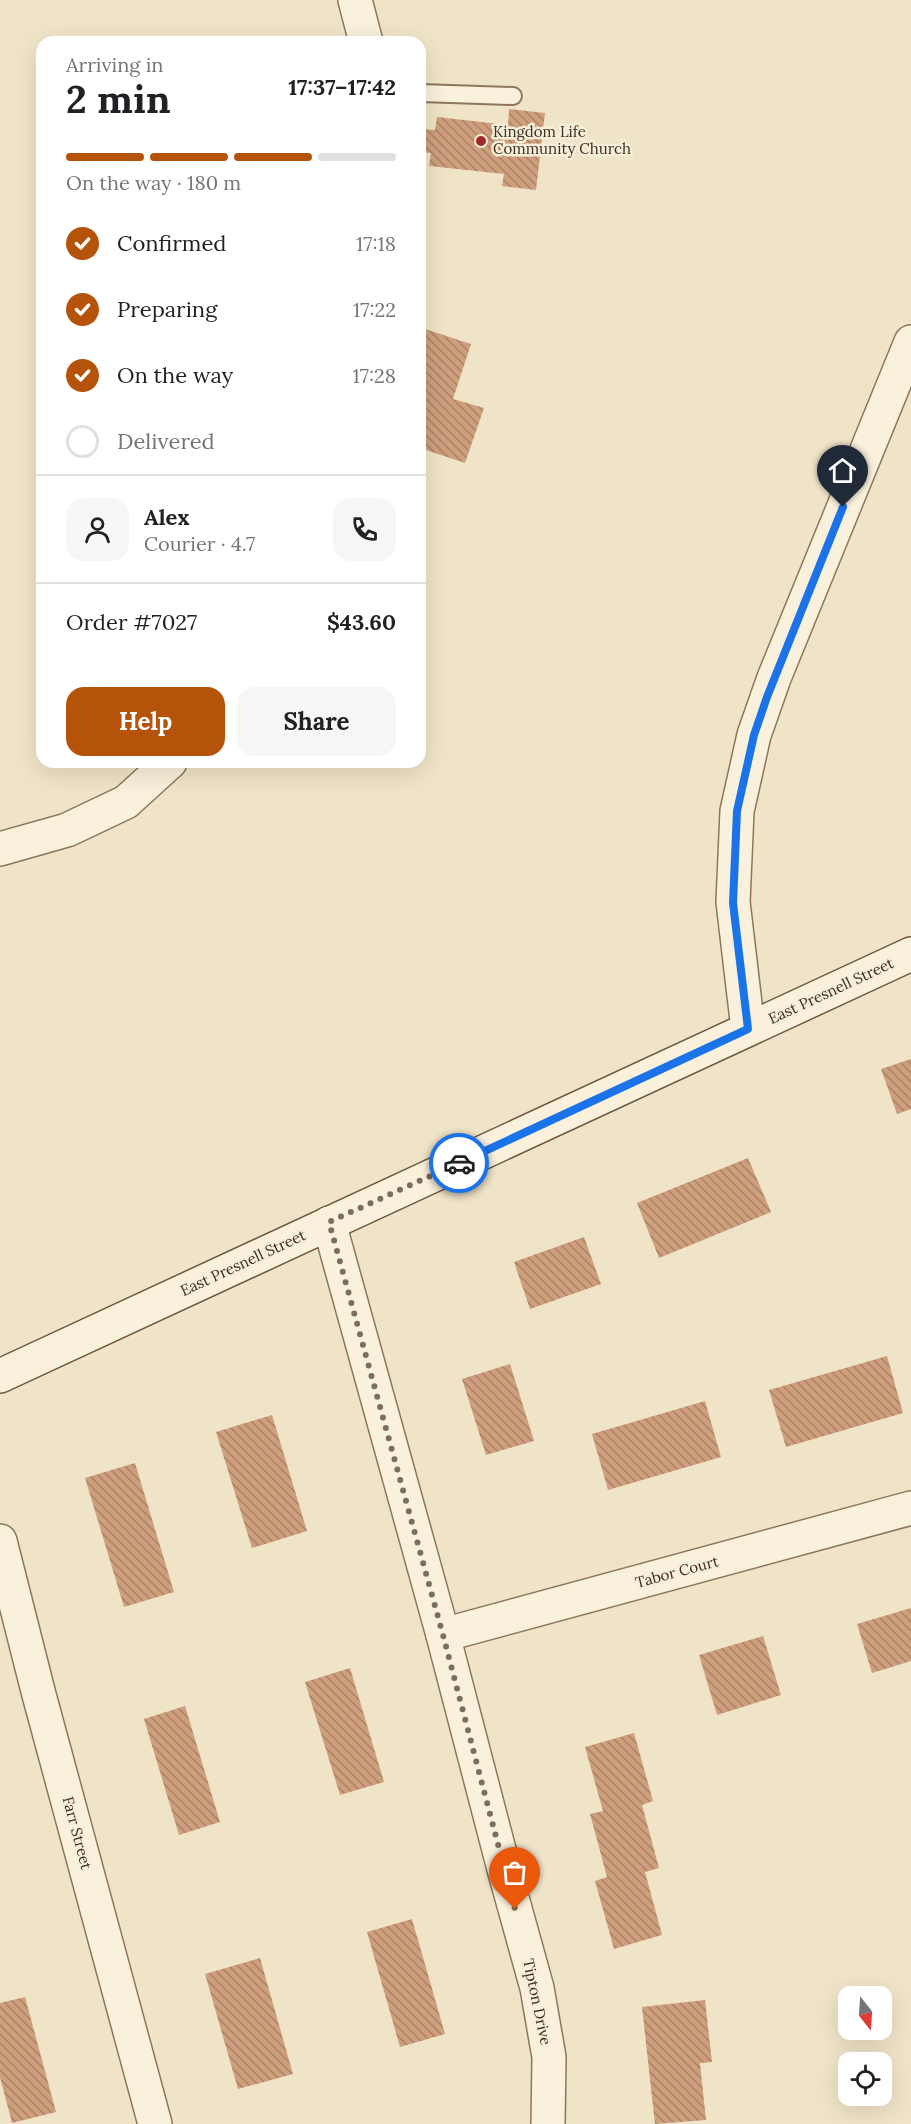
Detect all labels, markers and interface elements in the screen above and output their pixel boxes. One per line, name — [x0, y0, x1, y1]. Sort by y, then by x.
text: Arriving in — [66, 52, 163, 77]
text: 17:37–17:42 — [288, 73, 396, 101]
text: 2 min — [66, 74, 171, 124]
place label: Kingdom Life Community Church — [493, 122, 631, 158]
marker: Kingdom Life Community Church — [474, 134, 488, 148]
text: On the way · 180 m — [66, 170, 241, 195]
icon: check — [66, 227, 99, 260]
text: Confirmed — [117, 229, 226, 257]
text: 17:18 — [356, 231, 396, 256]
icon: check — [66, 293, 99, 326]
text: Preparing — [117, 295, 217, 323]
text: 17:22 — [353, 297, 396, 322]
icon: check — [66, 359, 99, 392]
text: On the way — [117, 361, 233, 389]
text: 17:28 — [353, 363, 396, 388]
text: Delivered — [117, 427, 215, 455]
pin — [817, 445, 868, 507]
icon: home — [826, 454, 859, 487]
button: person — [66, 498, 129, 561]
button: phone — [333, 498, 396, 561]
text: Alex — [144, 503, 189, 531]
text: Courier · 4.7 — [144, 531, 255, 556]
text: Order #7027 — [66, 608, 197, 636]
text: $43.60 — [327, 608, 396, 636]
button: Help — [66, 687, 225, 756]
button: Share — [237, 687, 396, 756]
street label: East Presnell Street — [765, 953, 897, 1028]
courier — [429, 1133, 489, 1193]
icon: car — [443, 1147, 476, 1180]
street label: East Presnell Street — [177, 1225, 309, 1300]
street label: Tabor Court — [633, 1551, 721, 1592]
street label: Farr Street — [59, 1794, 96, 1872]
pin — [489, 1847, 540, 1909]
icon: bag — [498, 1856, 531, 1889]
street label: Tipton Drive — [519, 1957, 556, 2047]
north arrow — [838, 1986, 892, 2040]
map controls — [838, 1986, 892, 2106]
button: locate — [838, 2052, 892, 2106]

